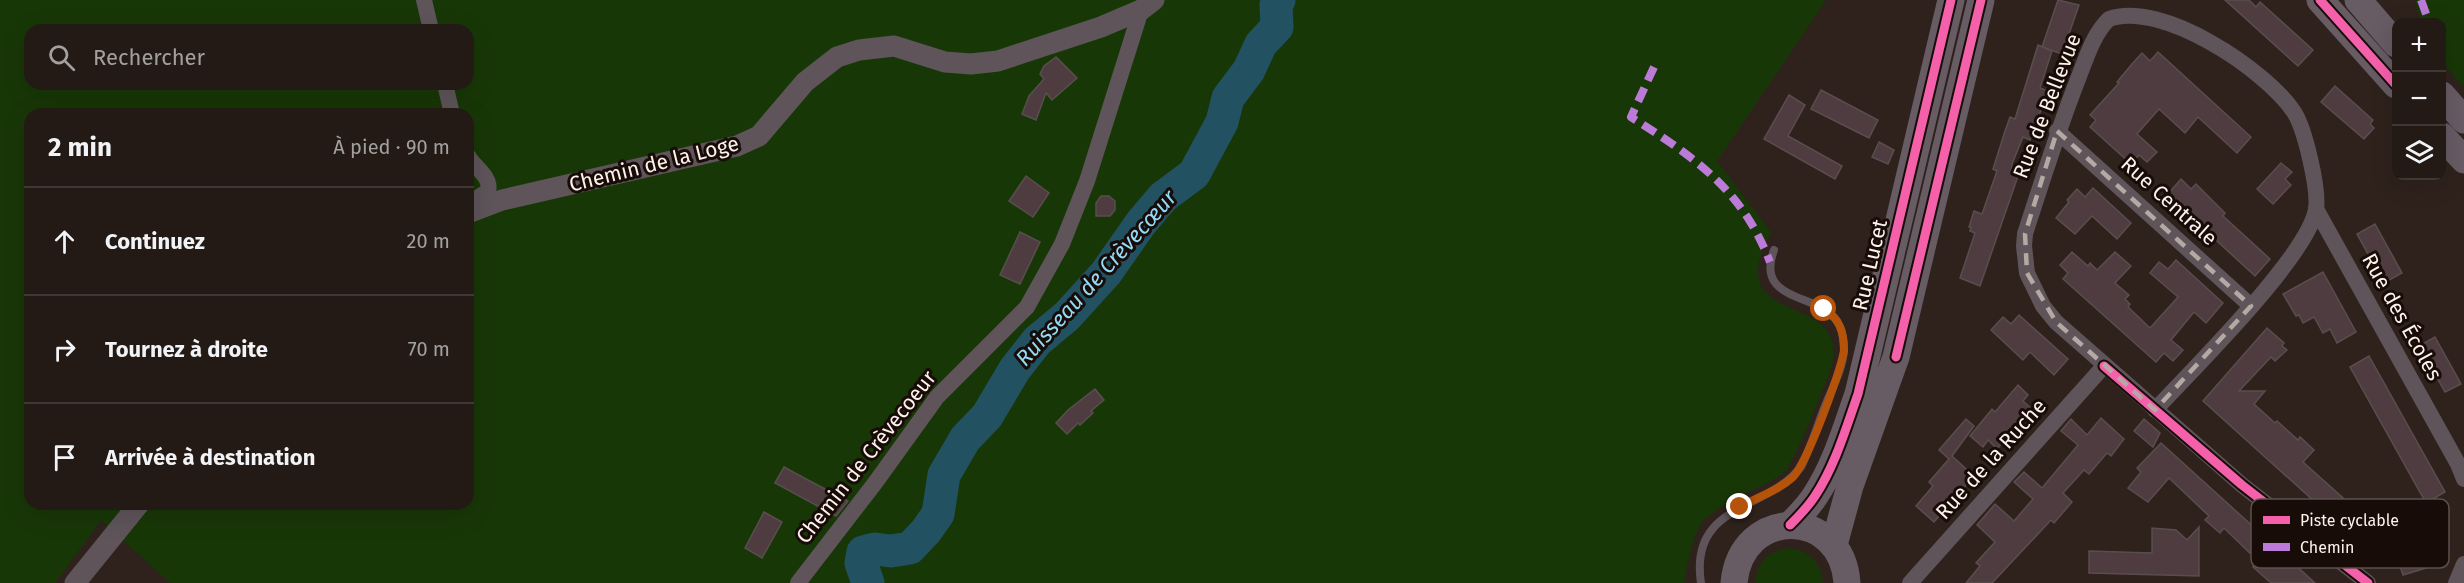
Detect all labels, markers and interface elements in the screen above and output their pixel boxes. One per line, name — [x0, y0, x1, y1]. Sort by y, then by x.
map controls — [2392, 18, 2446, 180]
button: + — [2392, 18, 2446, 72]
search box — [24, 24, 474, 90]
street label: Rue de Bellevue — [2007, 30, 2087, 182]
icon: search — [45, 41, 78, 74]
text: Rechercher — [93, 44, 205, 71]
button: − — [2392, 72, 2446, 126]
button: layers — [2392, 126, 2446, 180]
street label: Chemin de la Loge — [566, 130, 742, 198]
text: 2 min — [48, 132, 112, 163]
text: À pied · 90 m — [333, 135, 450, 159]
street label: Rue Centrale — [2115, 151, 2223, 251]
water label: Ruisseau de Crèvecœur — [1010, 184, 1183, 372]
street label: Rue Lucet — [1847, 216, 1893, 313]
icon: ahead — [48, 225, 81, 258]
text: Continuez — [105, 228, 205, 255]
text: 20 m — [407, 229, 450, 253]
street label: Rue des Écoles — [2356, 249, 2448, 385]
route start — [1810, 295, 1836, 321]
icon: right — [48, 333, 81, 366]
text: Tournez à droite — [105, 336, 268, 363]
text: 70 m — [408, 337, 450, 361]
street label: Chemin de Crèvecoeur — [790, 365, 942, 549]
street label: Rue de la Ruche — [1930, 393, 2052, 525]
icon: arrive — [48, 441, 81, 474]
text: Arrivée à destination — [105, 444, 315, 471]
route end — [1726, 493, 1752, 519]
legend — [2251, 499, 2449, 568]
text: Piste cyclable — [2300, 511, 2399, 530]
text: Chemin — [2300, 538, 2355, 557]

